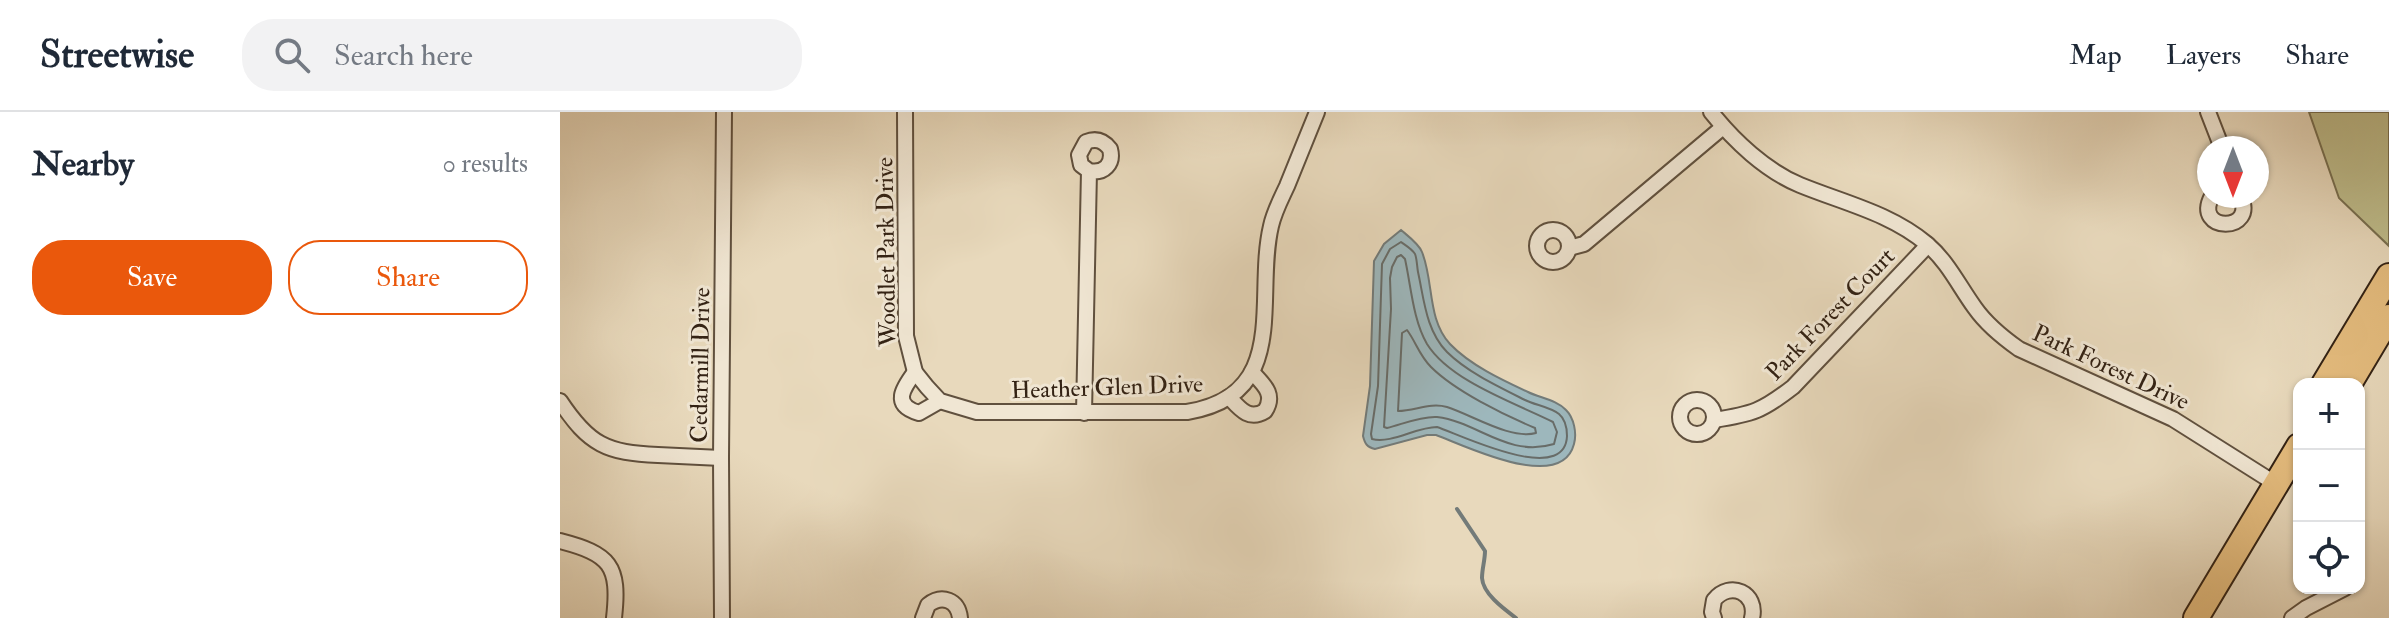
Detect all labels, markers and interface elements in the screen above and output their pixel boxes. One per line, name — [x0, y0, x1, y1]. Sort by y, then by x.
search box — [242, 19, 802, 91]
text: Streetwise — [40, 31, 194, 79]
icon: search — [270, 33, 314, 77]
text: Search here — [334, 37, 473, 74]
text: Map — [2069, 38, 2122, 73]
text: Layers — [2166, 38, 2241, 73]
text: Share — [2285, 38, 2349, 73]
north arrow — [2197, 136, 2269, 208]
text: Nearby — [32, 143, 134, 186]
text: 0 results — [443, 148, 528, 180]
street label: Woodlet Park Drive — [869, 157, 904, 348]
button: Save — [32, 240, 272, 315]
button: Share — [288, 240, 528, 315]
street label: Park Forest Court — [1759, 241, 1902, 387]
street label: Cedarmill Drive — [684, 287, 717, 443]
street label: Park Forest Drive — [2027, 318, 2194, 417]
street label: Heather Glen Drive — [1010, 369, 1204, 406]
map controls — [2293, 378, 2365, 594]
button: + — [2293, 378, 2365, 450]
button: − — [2293, 450, 2365, 522]
button: locate — [2293, 522, 2365, 594]

